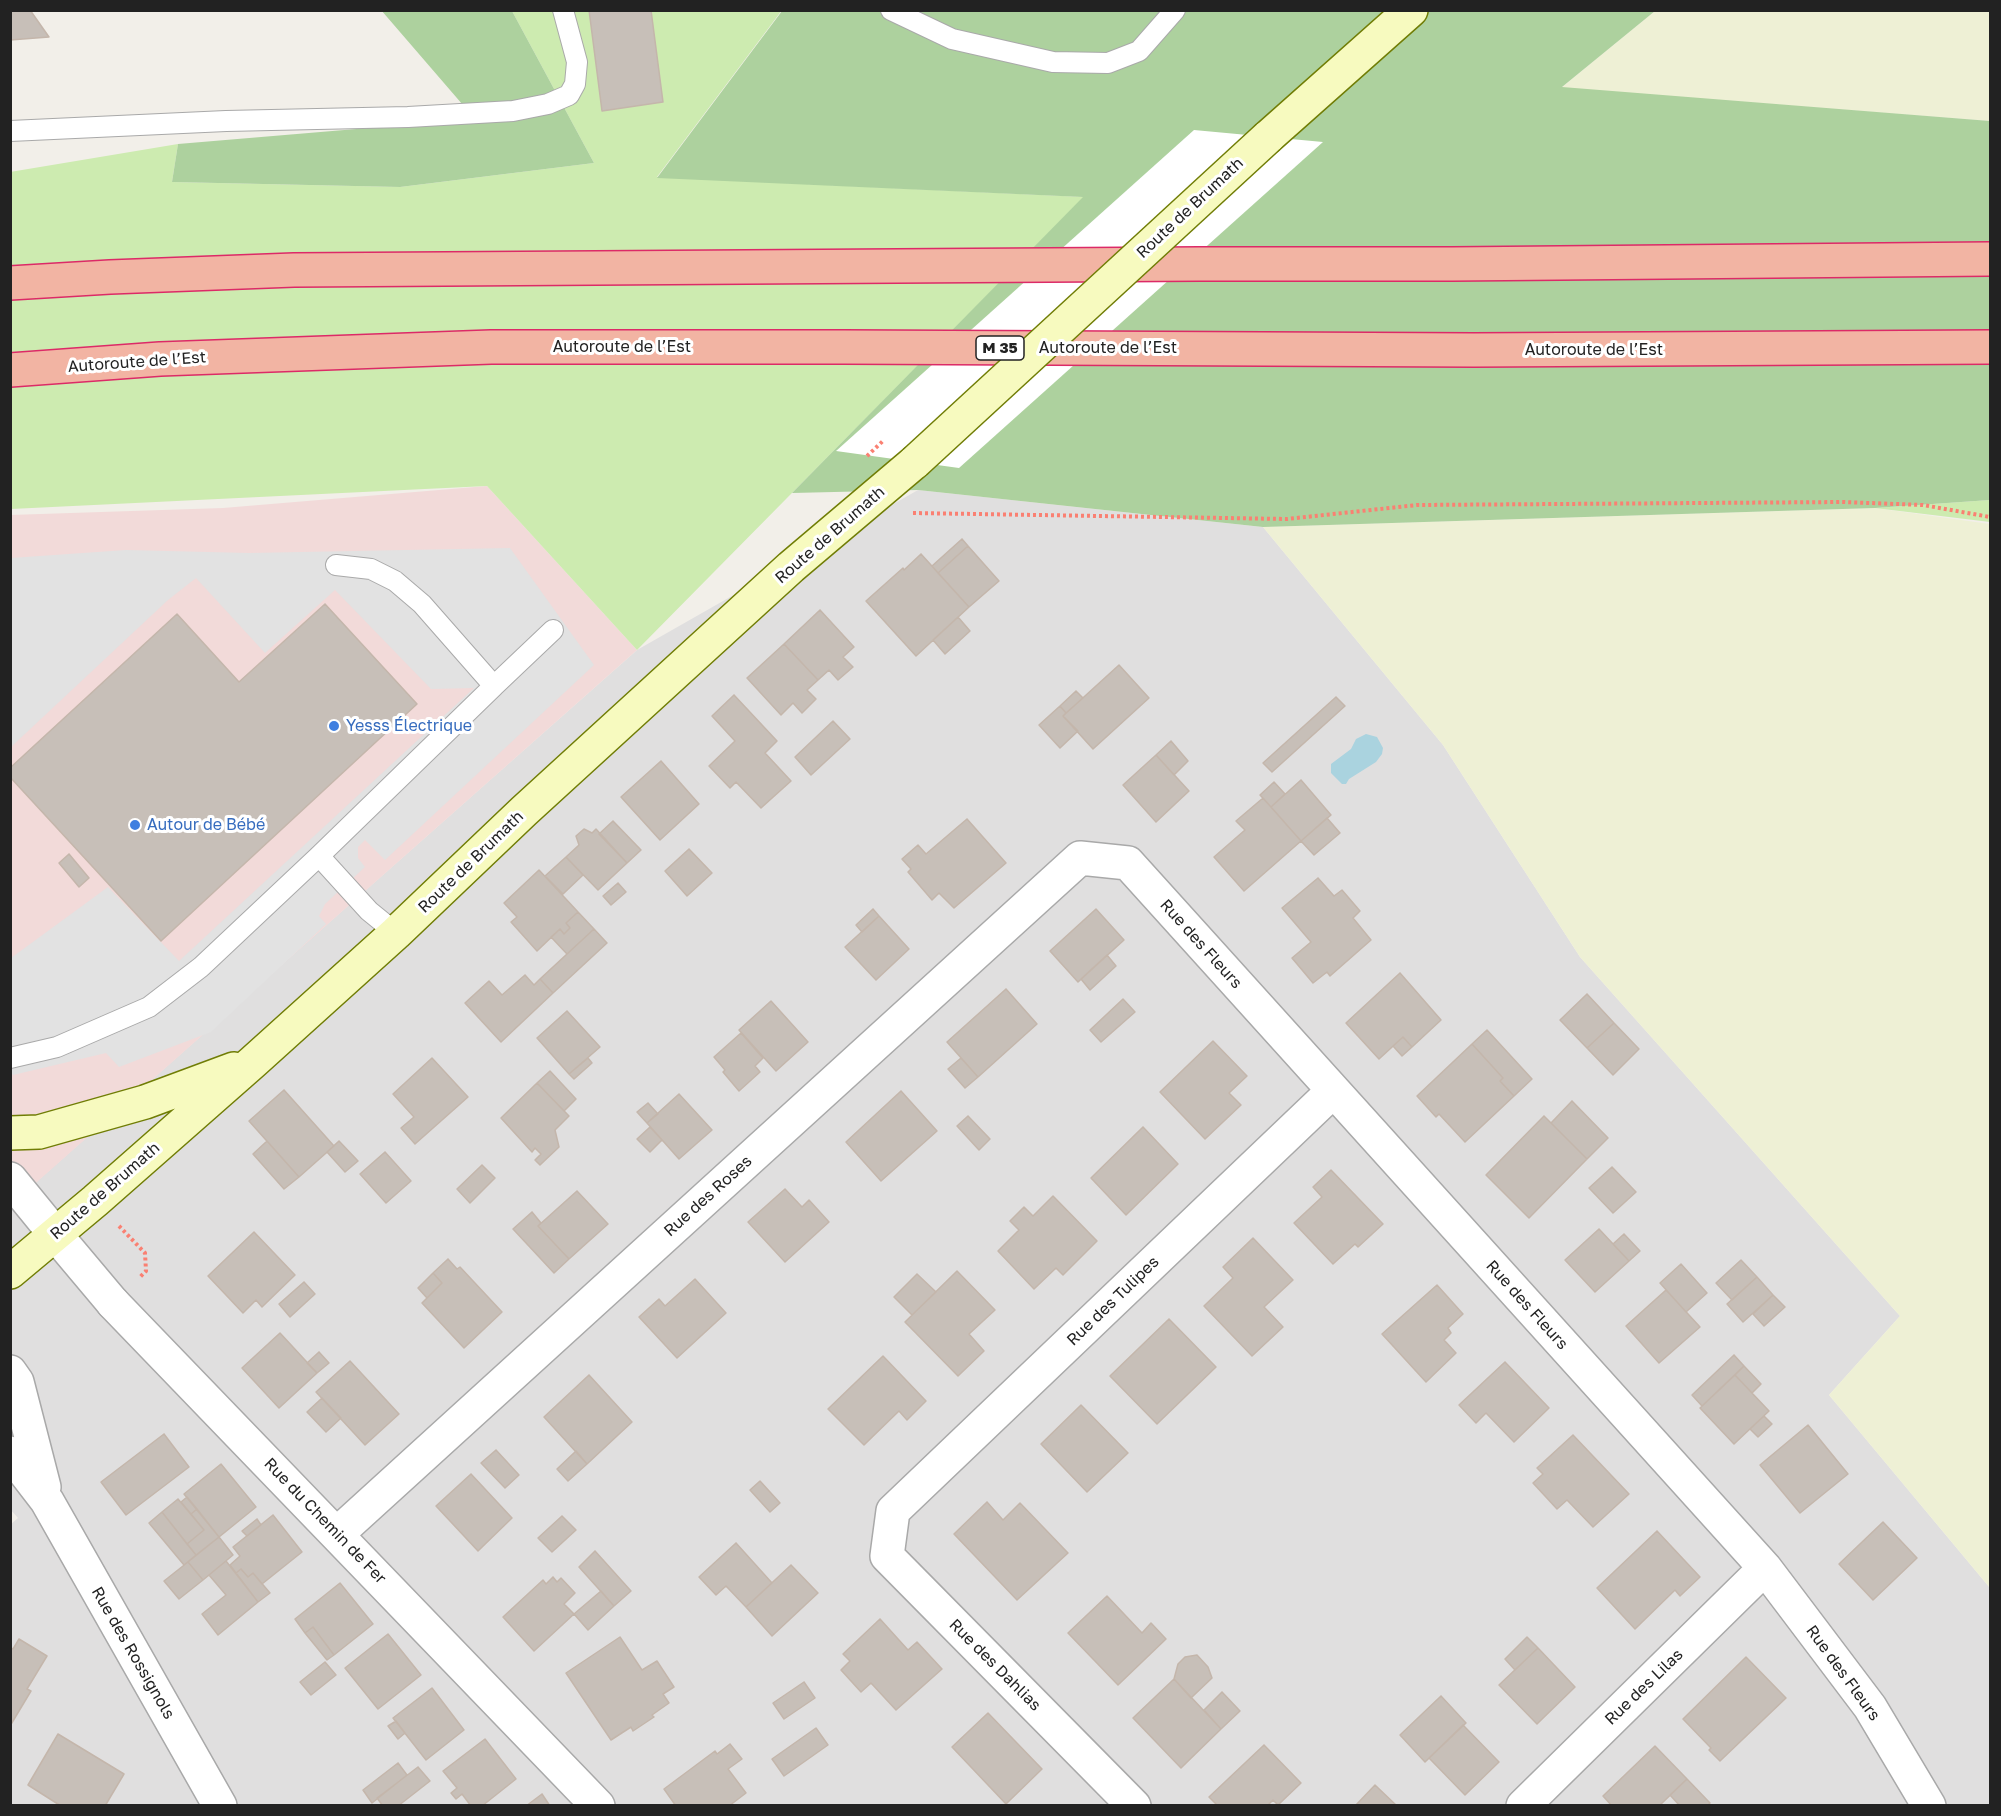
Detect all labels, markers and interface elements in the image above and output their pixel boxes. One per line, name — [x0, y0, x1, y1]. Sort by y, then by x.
street label: Route de Brumath — [1133, 154, 1247, 262]
road number: M 35 — [976, 336, 1024, 360]
street label: Autoroute de l’Est — [553, 337, 691, 357]
street label: Autoroute de l’Est — [1039, 338, 1177, 358]
street label: Autoroute de l’Est — [1525, 340, 1663, 360]
street label: Autoroute de l’Est — [67, 348, 207, 376]
street label: Route de Brumath — [771, 482, 889, 588]
place label: Yesss Électrique — [346, 716, 472, 736]
marker: Yesss Électrique — [327, 719, 341, 733]
street label: Route de Brumath — [414, 807, 528, 917]
place label: Autour de Bébé — [147, 815, 265, 835]
marker: Autour de Bébé — [128, 818, 142, 832]
street label: Rue des Fleurs — [1156, 895, 1246, 993]
street label: Route de Brumath — [46, 1138, 164, 1244]
street label: Rue des Roses — [660, 1152, 756, 1240]
street label: Rue des Tulipes — [1063, 1252, 1163, 1350]
street label: Rue des Fleurs — [1482, 1256, 1572, 1354]
street label: Rue du Chemin de Fer — [260, 1454, 390, 1588]
street label: Rue des Rossignols — [87, 1583, 179, 1723]
street label: Rue des Dahlias — [945, 1615, 1045, 1715]
street label: Rue des Fleurs — [1802, 1622, 1884, 1724]
street label: Rue des Lilas — [1601, 1645, 1687, 1729]

